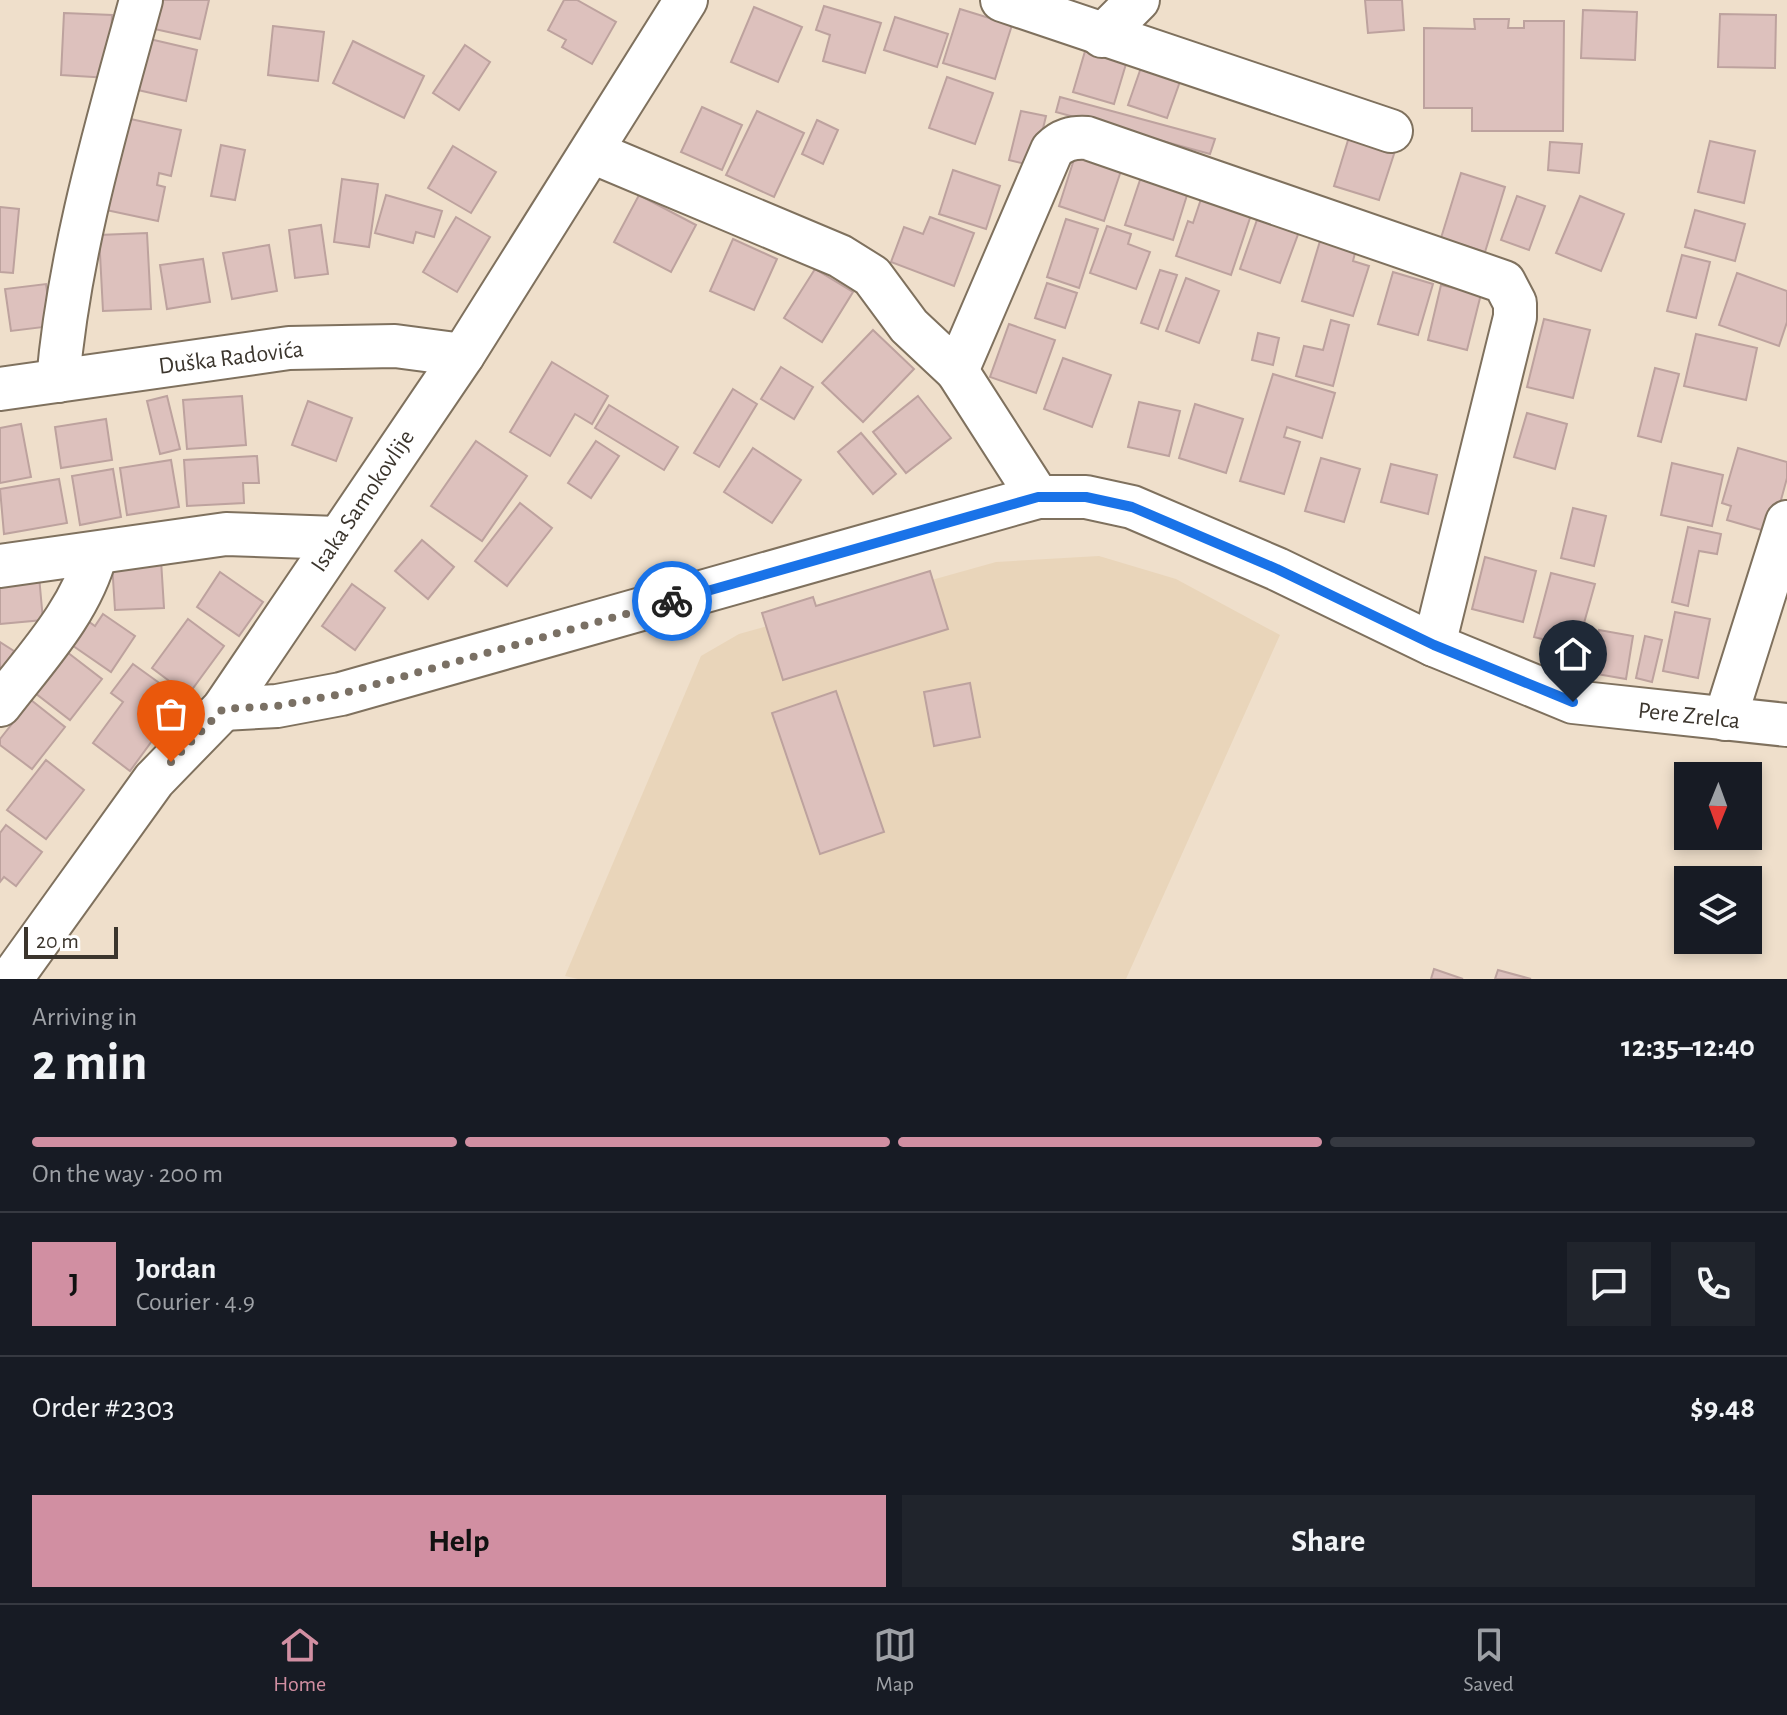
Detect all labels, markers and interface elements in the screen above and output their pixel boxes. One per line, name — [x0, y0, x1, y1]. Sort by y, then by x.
street label: Duška Radovića — [157, 337, 305, 379]
street label: Isaka Samokovlije — [307, 426, 419, 576]
courier — [632, 561, 712, 641]
icon: bike — [650, 579, 694, 623]
pin — [1539, 620, 1607, 702]
icon: home — [1551, 632, 1595, 676]
pin — [137, 680, 205, 762]
icon: bag — [149, 692, 193, 736]
street label: Pere Zrelca — [1637, 699, 1741, 733]
north arrow — [1674, 762, 1762, 850]
map controls — [1674, 762, 1762, 954]
button: layers — [1674, 866, 1762, 954]
scale bar — [24, 923, 118, 959]
text: 20 m — [36, 930, 79, 952]
text: Arriving in — [32, 1004, 137, 1030]
text: 12:35–12:40 — [1621, 1032, 1755, 1062]
text: 2 min — [32, 1037, 147, 1089]
text: On the way · 200 m — [32, 1161, 223, 1187]
button: chat — [1567, 1242, 1651, 1326]
button: phone — [1671, 1242, 1755, 1326]
text: Jordan — [136, 1254, 216, 1284]
text: J — [69, 1269, 79, 1299]
text: Courier · 4.9 — [136, 1289, 255, 1315]
text: Order #2303 — [32, 1393, 174, 1423]
text: $9.48 — [1690, 1393, 1755, 1423]
button: Help — [32, 1495, 886, 1587]
button: Share — [902, 1495, 1755, 1587]
tab: Home — [273, 1623, 326, 1697]
tab: Map — [873, 1623, 917, 1697]
tab: Saved — [1463, 1623, 1514, 1697]

